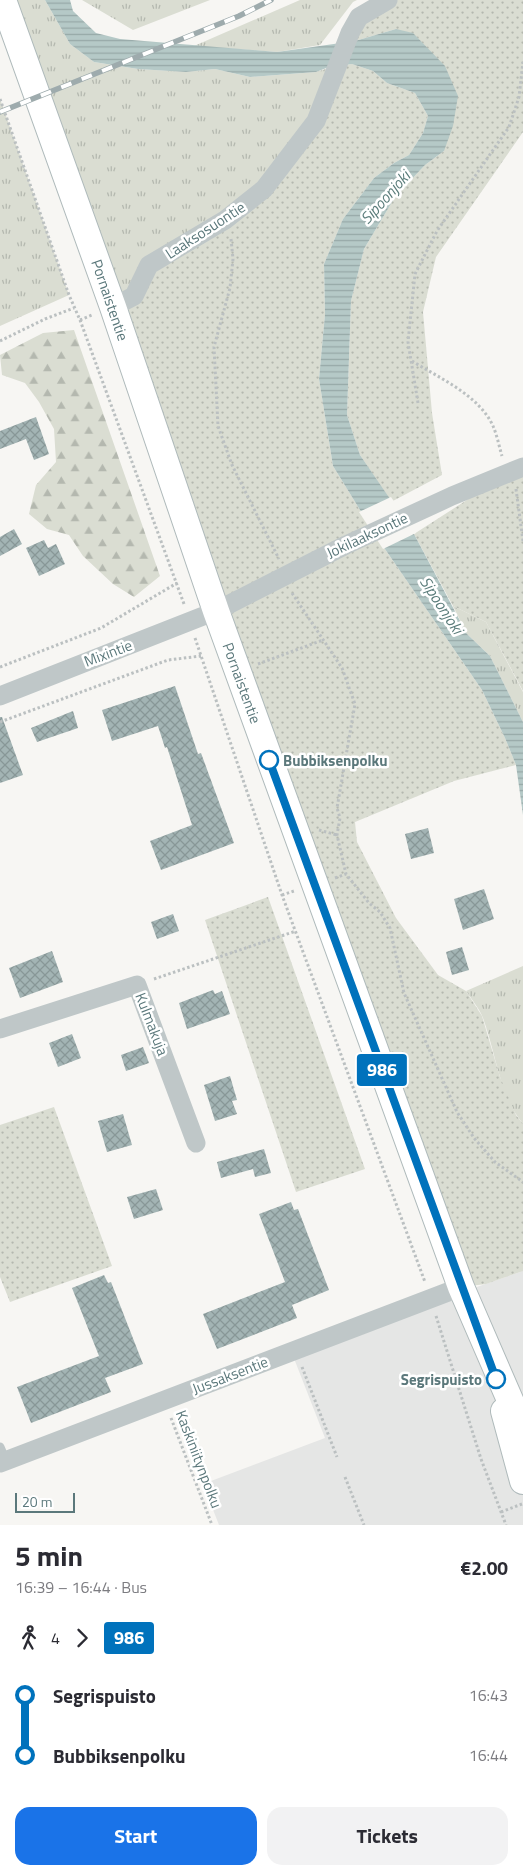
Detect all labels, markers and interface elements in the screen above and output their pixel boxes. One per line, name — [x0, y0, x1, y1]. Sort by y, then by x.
water label: Sipoonjoki — [354, 164, 417, 229]
street label: Laaksosuontie — [160, 195, 250, 265]
street label: Pornaistentie — [85, 256, 135, 344]
street label: Jokilaaksontie — [323, 506, 411, 564]
water label: Sipoonjoki — [414, 571, 471, 640]
street label: Mixintie — [80, 633, 136, 673]
street label: Pornaistentie — [217, 639, 267, 727]
place label: Bubbiksenpolku — [283, 749, 388, 772]
marker: Bubbiksenpolku — [259, 750, 279, 770]
street label: Kulmakuja — [129, 989, 175, 1059]
line badge: 986 — [353, 1054, 411, 1086]
text: 986 — [367, 1056, 397, 1083]
street label: Jussaksentie — [189, 1350, 271, 1400]
place label: Segrispuisto — [401, 1368, 482, 1391]
marker: Segrispuisto — [486, 1369, 506, 1389]
street label: Kaskiniitynpolku — [170, 1407, 228, 1511]
scale bar — [15, 1490, 75, 1513]
text: 20 m — [22, 1491, 52, 1512]
text: 5 min — [15, 1534, 83, 1577]
text: €2.00 — [461, 1553, 508, 1582]
text: 16:39 – 16:44 · Bus — [15, 1575, 147, 1599]
icon: walk — [15, 1624, 43, 1652]
icon: forward — [68, 1624, 96, 1652]
text: 986 — [114, 1624, 144, 1651]
text: 4 — [51, 1626, 60, 1650]
text: Segrispuisto — [53, 1681, 156, 1710]
text: 16:43 — [469, 1683, 508, 1707]
text: Bubbiksenpolku — [53, 1741, 185, 1770]
text: 16:44 — [469, 1743, 508, 1767]
button: Start — [15, 1807, 257, 1865]
button: Tickets — [267, 1807, 508, 1865]

